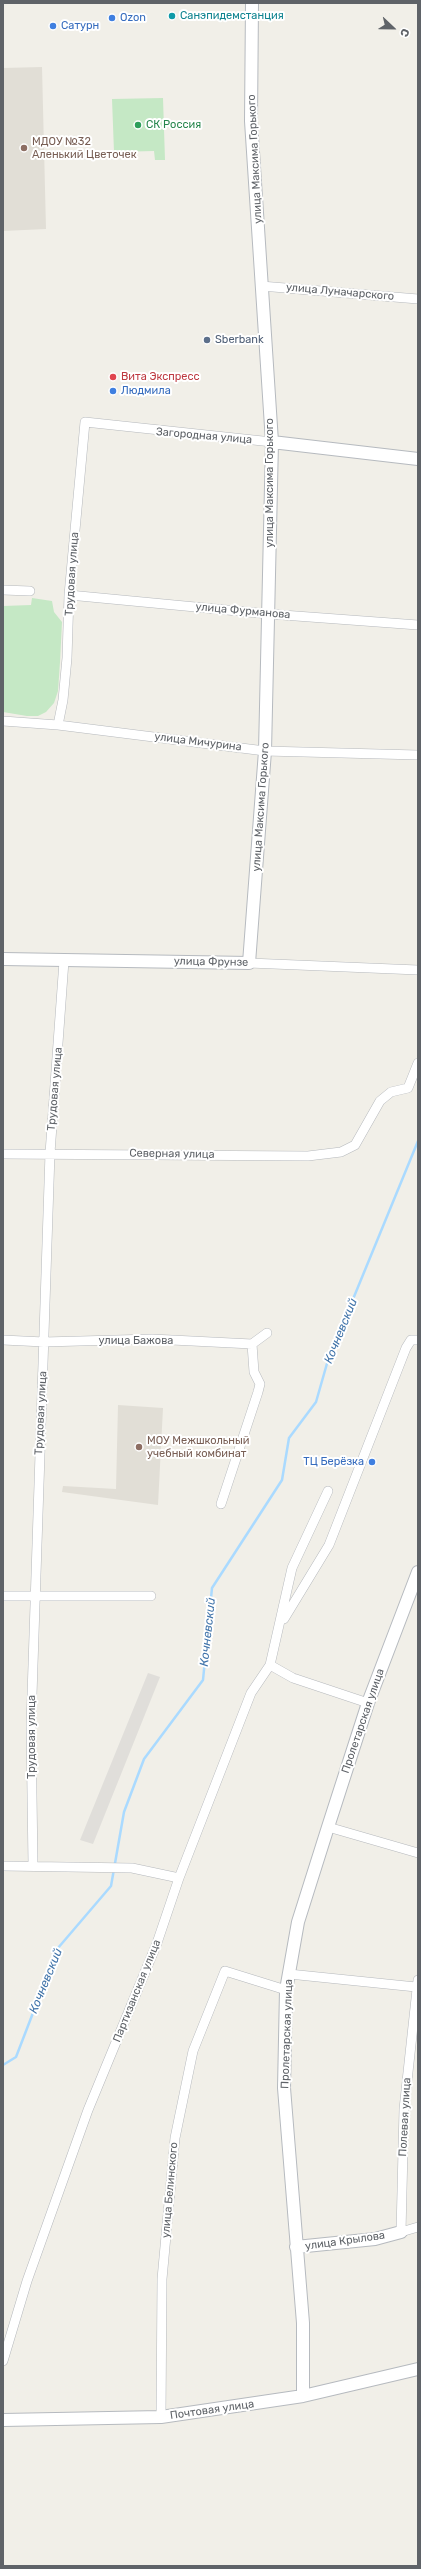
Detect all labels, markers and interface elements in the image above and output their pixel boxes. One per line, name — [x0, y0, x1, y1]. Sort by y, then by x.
north arrow — [373, 8, 413, 48]
place label: Санэпидемстанция — [180, 9, 284, 23]
place label: Ozon — [120, 11, 146, 25]
marker: Санэпидемстанция — [167, 11, 177, 21]
marker: Ozon — [107, 13, 117, 23]
place label: Сатурн — [61, 19, 99, 33]
marker: Сатурн — [48, 21, 58, 31]
text: С — [397, 27, 412, 39]
street label: улица Максима Горького — [245, 94, 265, 224]
place label: СК Россия — [146, 118, 201, 132]
marker: СК Россия — [133, 120, 143, 130]
place label: МДОУ №32 Аленький Цветочек — [32, 135, 137, 161]
marker: МДОУ №32 Аленький Цветочек — [19, 143, 29, 153]
street label: улица Луначарского — [285, 281, 395, 303]
place label: Sberbank — [215, 333, 264, 347]
marker: Sberbank — [202, 335, 212, 345]
place label: Вита Экспресс — [121, 370, 200, 384]
marker: Вита Экспресс — [108, 372, 118, 382]
place label: Людмила — [121, 384, 171, 398]
marker: Людмила — [108, 386, 118, 396]
street label: улица Максима Горького — [263, 418, 277, 548]
street label: Загородная улица — [155, 425, 253, 447]
street label: Трудовая улица — [62, 532, 82, 616]
street label: улица Фурманова — [195, 600, 291, 622]
street label: улица Мичурина — [154, 730, 242, 754]
street label: улица Максима Горького — [250, 742, 272, 872]
street label: улица Фрунзе — [174, 955, 248, 969]
street label: Трудовая улица — [45, 1046, 65, 1132]
street label: Северная улица — [129, 1147, 215, 1161]
water label: Кочневский — [321, 1296, 361, 1366]
street label: улица Бажова — [99, 1334, 173, 1348]
street label: Трудовая улица — [32, 1371, 50, 1455]
place label: МОУ Межшкольный учебный комбинат — [147, 1434, 250, 1460]
marker: МОУ Межшкольный учебный комбинат — [134, 1442, 144, 1452]
place label: ТЦ Берёзка — [303, 1455, 364, 1469]
marker: ТЦ Берёзка — [367, 1457, 377, 1467]
water label: Кочневский — [197, 1597, 219, 1667]
street label: Пролетарская улица — [339, 1667, 387, 1775]
street label: Трудовая улица — [25, 1695, 39, 1779]
street label: Партизанская улица — [110, 1938, 164, 2044]
water label: Кочневский — [26, 1946, 66, 2016]
street label: Пролетарская улица — [278, 1979, 296, 2089]
street label: Полевая улица — [396, 2077, 414, 2157]
street label: улица Белинского — [159, 2142, 181, 2238]
street label: улица Крылова — [304, 2229, 386, 2253]
street label: Почтовая улица — [169, 2398, 255, 2422]

